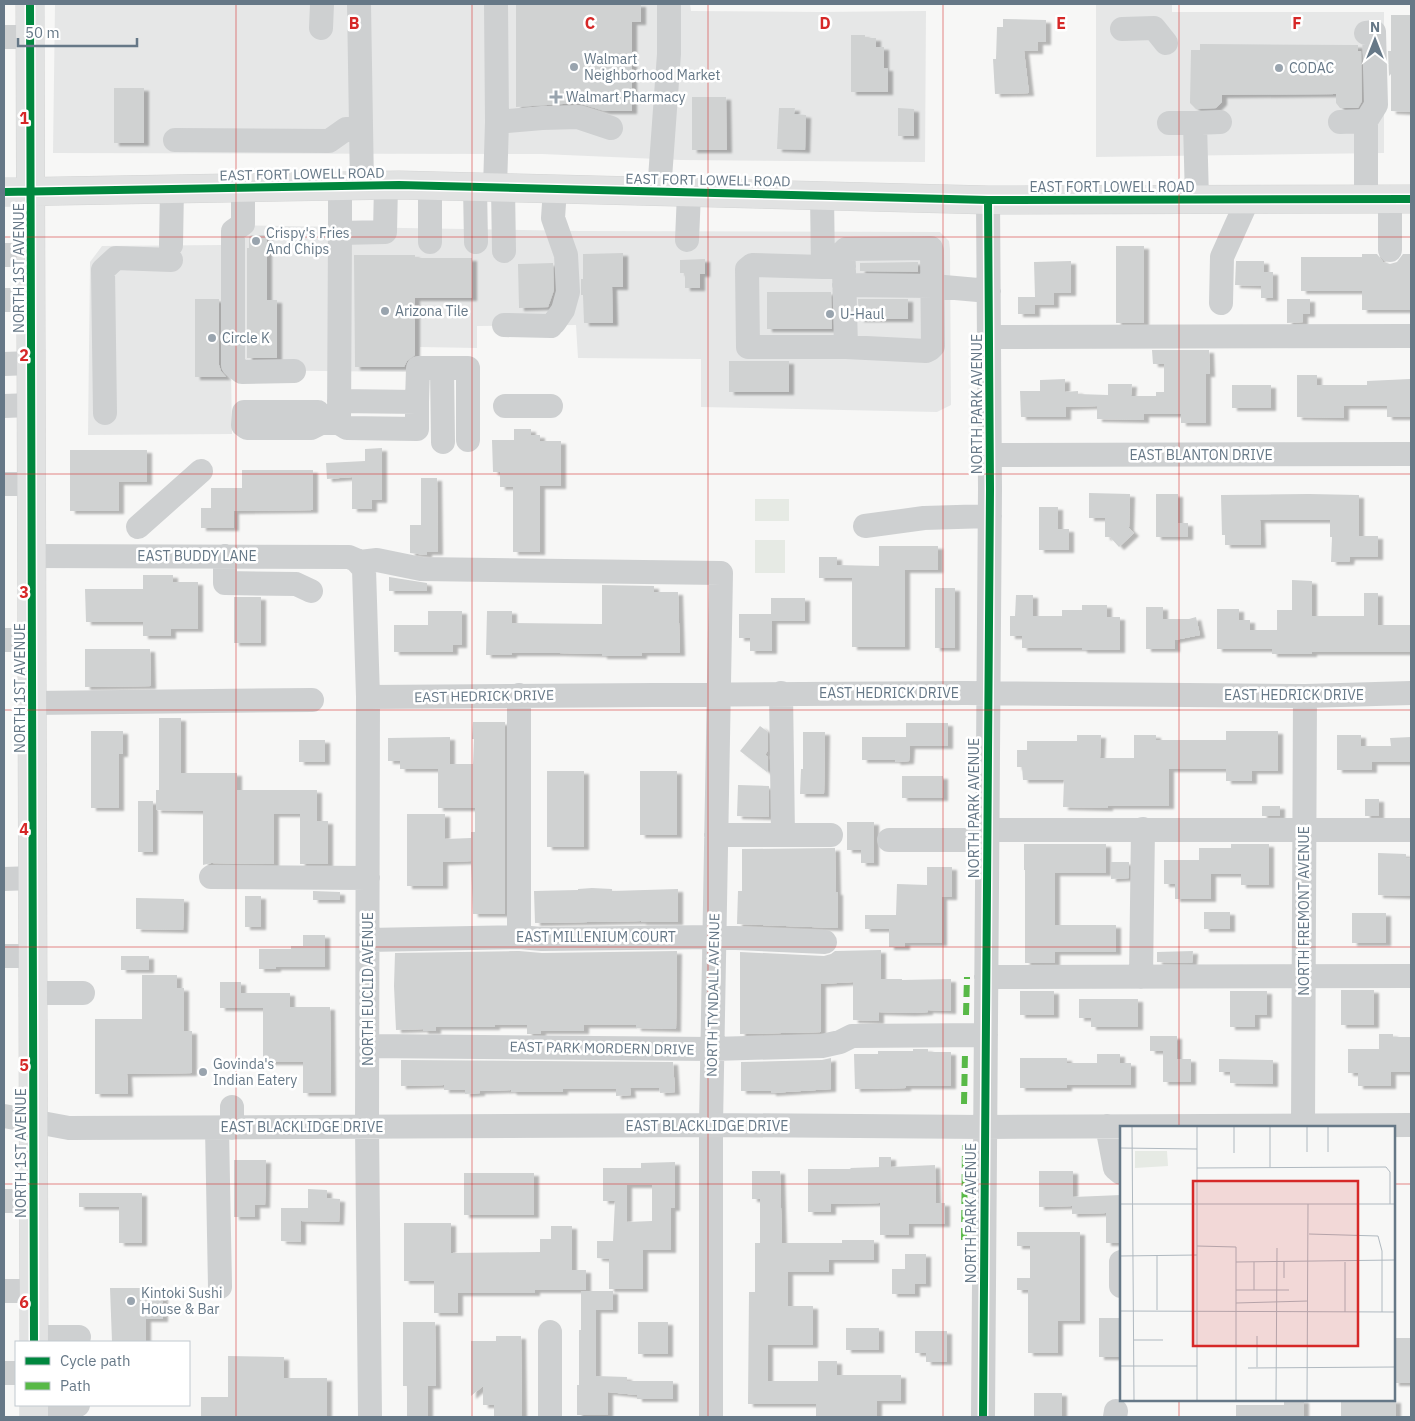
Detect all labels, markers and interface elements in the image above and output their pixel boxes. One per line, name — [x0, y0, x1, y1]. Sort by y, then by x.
text: B — [349, 13, 360, 33]
text: C — [585, 13, 595, 33]
text: D — [819, 13, 831, 33]
text: E — [1056, 13, 1066, 33]
text: F — [1292, 13, 1302, 33]
scale bar — [18, 15, 136, 47]
north arrow — [1350, 15, 1400, 65]
text: N — [1370, 18, 1380, 36]
text: 50 m — [25, 23, 60, 42]
place label: Walmart Neighborhood Market — [584, 50, 720, 84]
place label: CODAC — [1289, 59, 1334, 77]
marker: Walmart Neighborhood Market — [568, 61, 580, 73]
marker: CODAC — [1273, 62, 1285, 74]
place label: Walmart Pharmacy — [566, 88, 686, 106]
marker: Walmart Pharmacy — [550, 91, 562, 103]
text: 1 — [19, 108, 29, 128]
street label: EAST FORT LOWELL ROAD — [219, 164, 385, 184]
street label: EAST FORT LOWELL ROAD — [625, 170, 791, 190]
street label: EAST FORT LOWELL ROAD — [1029, 178, 1195, 196]
street label: NORTH 1ST AVENUE — [10, 203, 28, 333]
place label: Crispy's Fries And Chips — [266, 224, 350, 258]
marker: Crispy's Fries And Chips — [250, 235, 262, 247]
place label: Arizona Tile — [395, 302, 469, 320]
marker: Arizona Tile — [379, 305, 391, 317]
place label: U-Haul — [840, 305, 884, 323]
marker: U-Haul — [824, 308, 836, 320]
place label: Circle K — [222, 329, 270, 347]
marker: Circle K — [206, 332, 218, 344]
street label: NORTH PARK AVENUE — [968, 334, 986, 474]
text: 2 — [19, 345, 29, 365]
street label: EAST BLANTON DRIVE — [1129, 446, 1273, 464]
street label: EAST BUDDY LANE — [137, 547, 257, 565]
text: 3 — [19, 582, 29, 602]
street label: NORTH 1ST AVENUE — [11, 623, 29, 753]
street label: EAST HEDRICK DRIVE — [819, 684, 959, 702]
street label: EAST HEDRICK DRIVE — [414, 686, 554, 706]
street label: EAST HEDRICK DRIVE — [1224, 686, 1364, 704]
street label: NORTH PARK AVENUE — [965, 738, 983, 878]
text: 4 — [19, 819, 29, 839]
street label: NORTH FREMONT AVENUE — [1295, 826, 1313, 996]
street label: NORTH EUCLID AVENUE — [359, 912, 377, 1066]
street label: NORTH TYNDALL AVENUE — [703, 913, 723, 1077]
street label: EAST MILLENIUM COURT — [516, 928, 676, 946]
street label: EAST PARK MORDERN DRIVE — [509, 1037, 695, 1059]
text: 5 — [19, 1055, 29, 1075]
place label: Govinda's Indian Eatery — [213, 1055, 297, 1089]
marker: Govinda's Indian Eatery — [197, 1066, 209, 1078]
street label: NORTH 1ST AVENUE — [12, 1088, 30, 1218]
street label: EAST BLACKLIDGE DRIVE — [625, 1117, 789, 1135]
street label: EAST BLACKLIDGE DRIVE — [220, 1118, 384, 1136]
inset map — [1120, 1126, 1395, 1401]
street label: NORTH PARK AVENUE — [962, 1143, 980, 1283]
place label: Kintoki Sushi House & Bar — [141, 1284, 223, 1318]
text: 6 — [19, 1292, 29, 1312]
marker: Kintoki Sushi House & Bar — [125, 1295, 137, 1307]
legend — [15, 1341, 190, 1406]
text: Cycle path — [60, 1351, 131, 1370]
text: Path — [60, 1376, 91, 1395]

